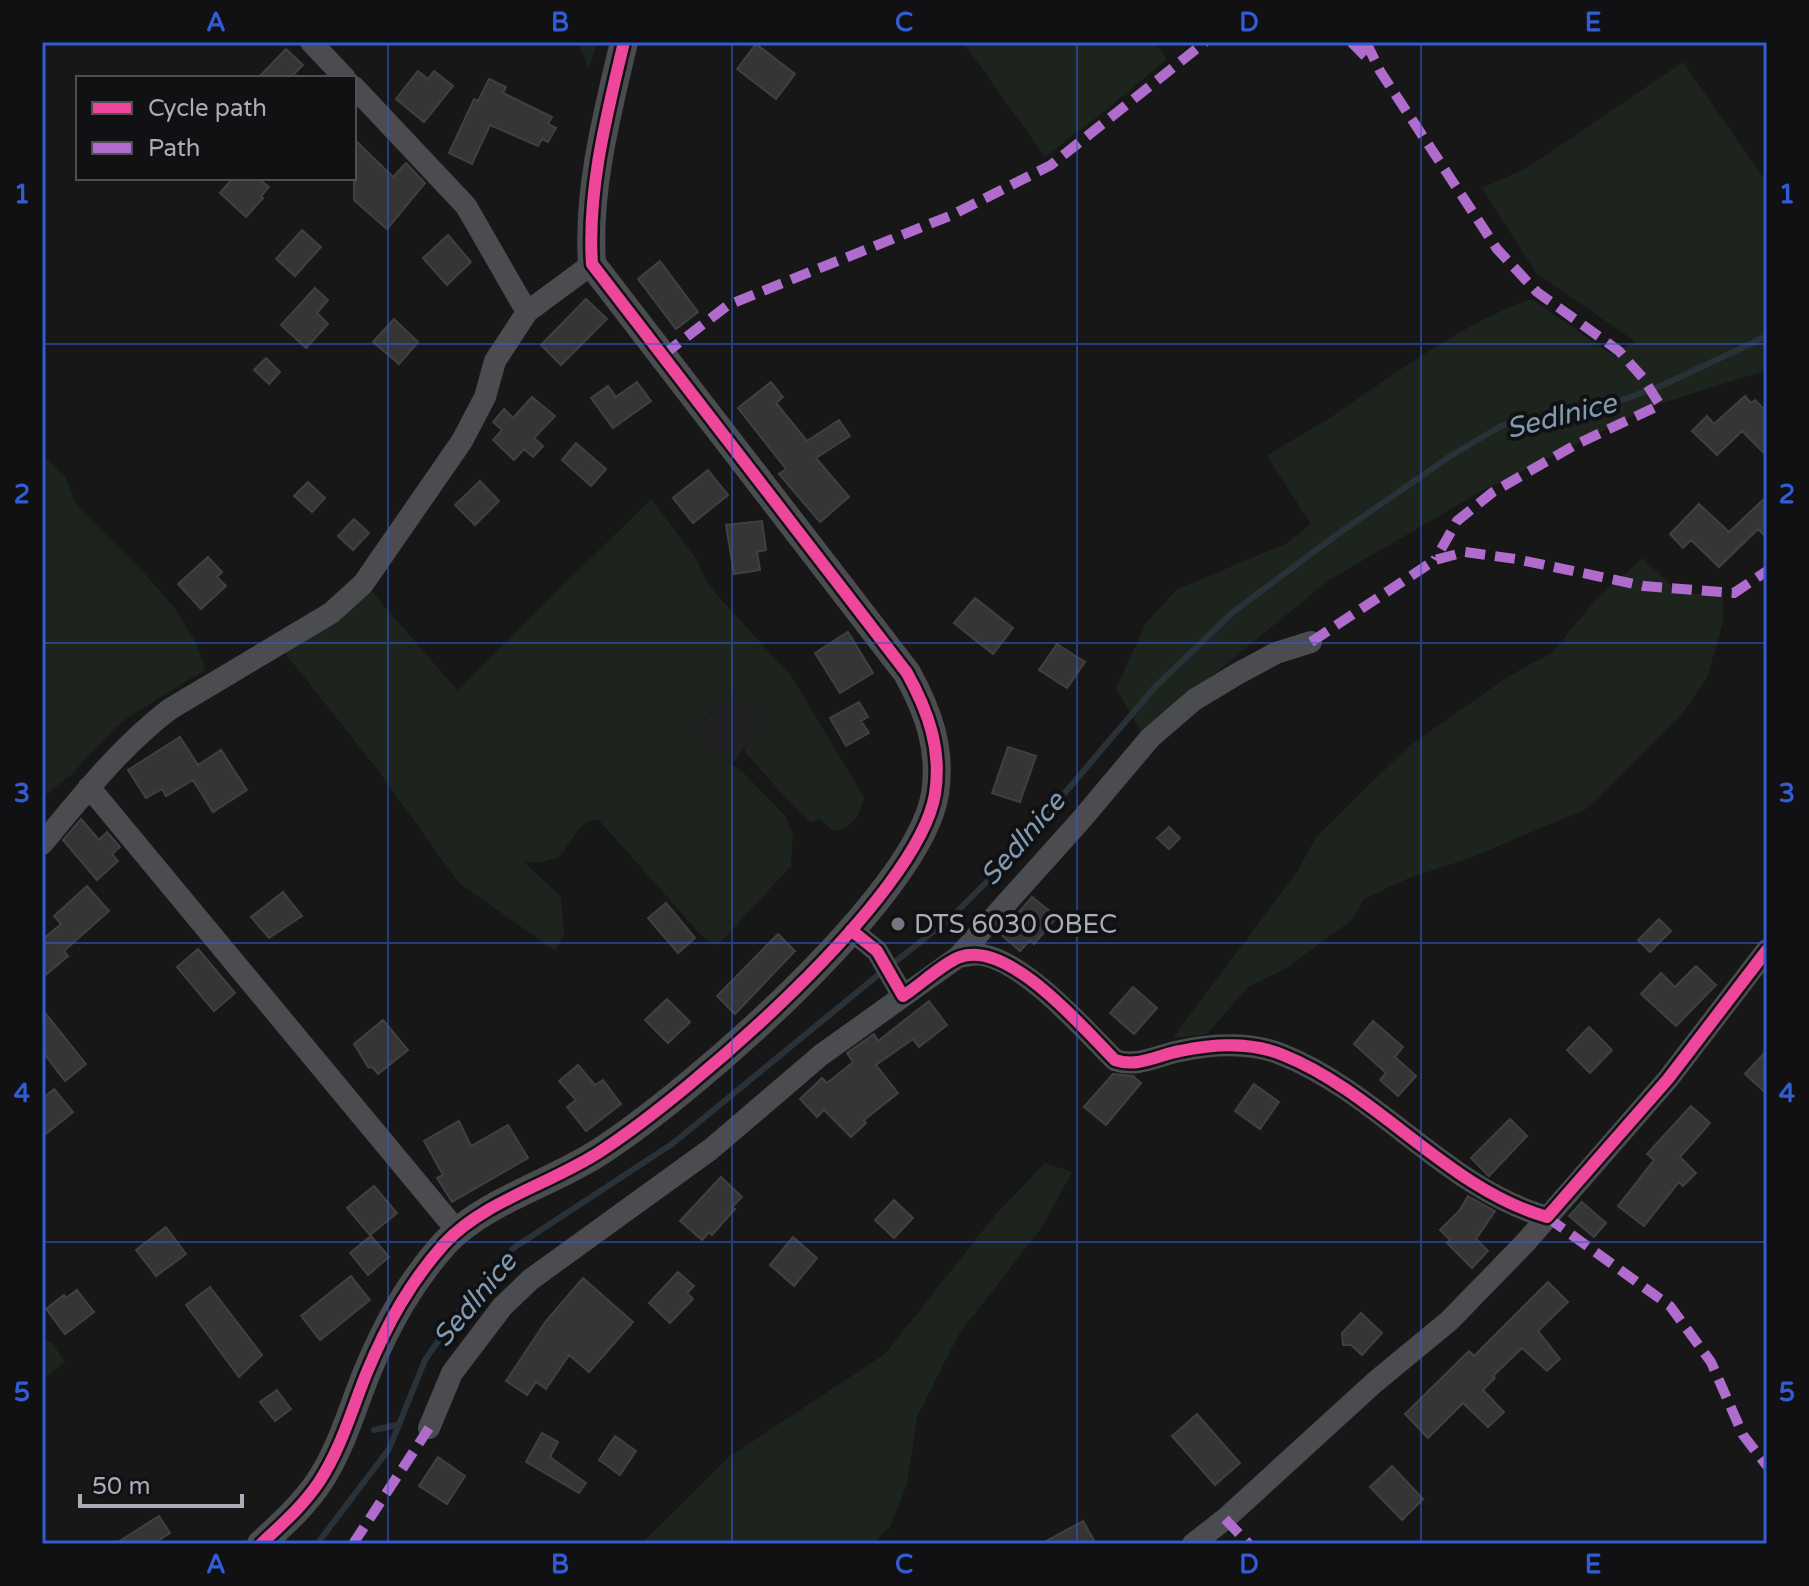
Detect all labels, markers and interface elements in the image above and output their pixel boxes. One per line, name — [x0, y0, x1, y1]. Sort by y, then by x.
text: A — [206, 7, 226, 38]
text: B — [551, 7, 569, 38]
text: C — [895, 7, 913, 38]
text: D — [1239, 7, 1259, 38]
text: E — [1585, 7, 1601, 38]
legend — [76, 76, 356, 180]
text: Cycle path — [148, 94, 267, 123]
text: Path — [148, 134, 201, 163]
text: 1 — [14, 179, 30, 210]
text: 1 — [1779, 179, 1795, 210]
water label: Sedlnice — [1503, 385, 1622, 446]
text: 2 — [14, 479, 30, 510]
text: 2 — [1779, 479, 1795, 510]
text: 3 — [14, 778, 30, 809]
text: 3 — [1779, 778, 1795, 809]
water label: Sedlnice — [973, 783, 1074, 892]
place label: DTS 6030 OBEC — [914, 909, 1117, 940]
marker: DTS 6030 OBEC — [889, 915, 907, 933]
text: 4 — [14, 1078, 30, 1109]
text: 4 — [1779, 1078, 1795, 1109]
water label: Sedlnice — [426, 1244, 525, 1354]
text: 5 — [14, 1377, 30, 1408]
text: 5 — [1779, 1377, 1795, 1408]
scale bar — [80, 1458, 242, 1508]
text: 50 m — [92, 1472, 150, 1501]
text: A — [206, 1549, 226, 1580]
text: B — [551, 1549, 569, 1580]
text: C — [895, 1549, 913, 1580]
text: D — [1239, 1549, 1259, 1580]
text: E — [1585, 1549, 1601, 1580]

